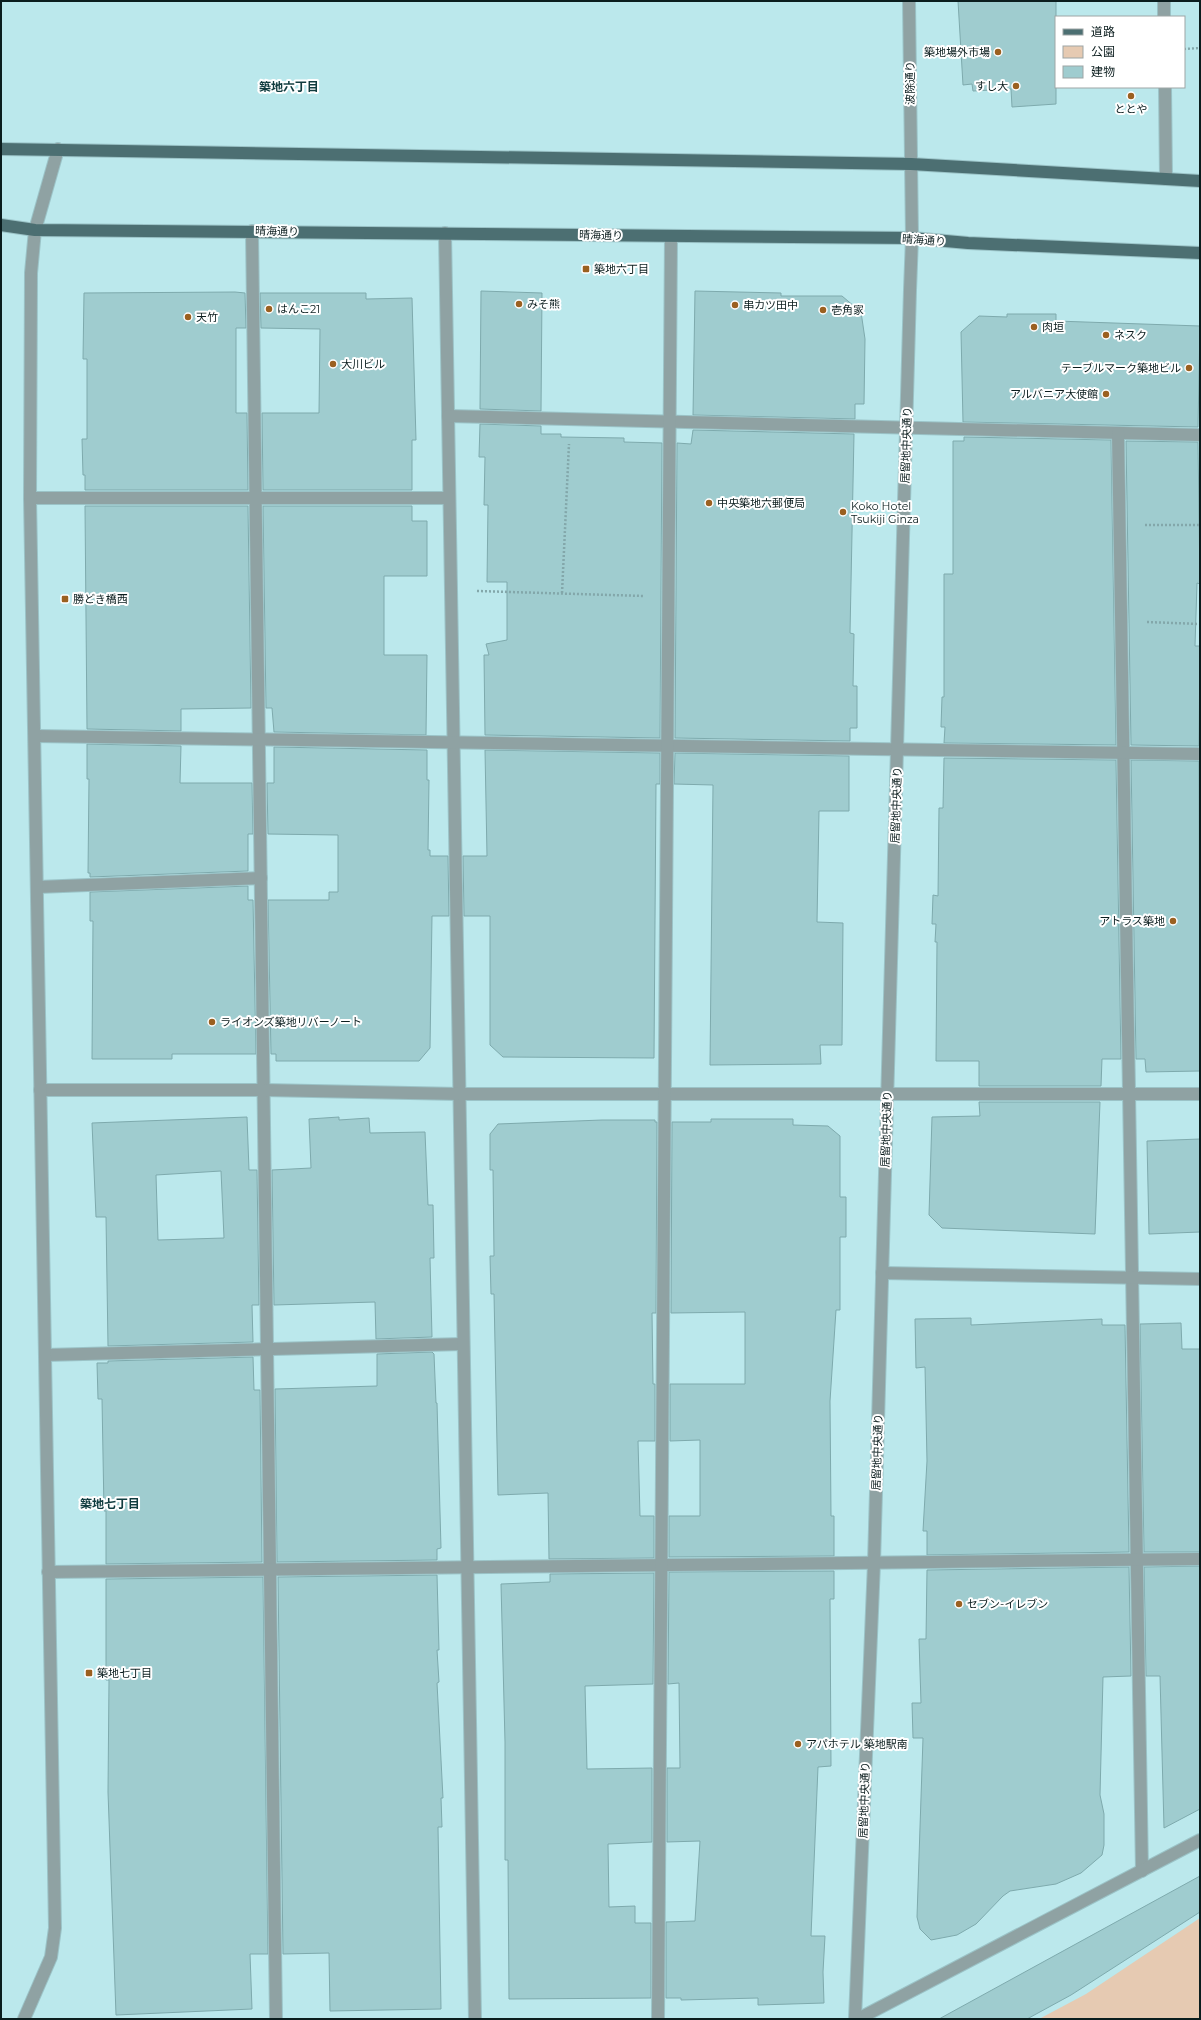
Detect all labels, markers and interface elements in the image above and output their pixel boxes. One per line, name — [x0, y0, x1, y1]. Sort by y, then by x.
legend — [1055, 16, 1185, 88]
text: 道路 — [1091, 24, 1115, 39]
text: 公園 — [1091, 44, 1115, 59]
place label: 築地場外市場 — [924, 45, 990, 59]
marker: 築地場外市場 — [993, 47, 1003, 57]
street label: 波除通り — [903, 61, 917, 105]
text: 建物 — [1091, 64, 1115, 79]
district label: 築地六丁目 — [259, 79, 319, 94]
place label: すし大 — [975, 79, 1008, 93]
marker: すし大 — [1011, 81, 1021, 91]
marker: ととや — [1126, 91, 1136, 101]
place label: ととや — [1115, 102, 1148, 116]
street label: 晴海通り — [255, 224, 299, 238]
street label: 晴海通り — [579, 228, 623, 242]
street label: 晴海通り — [902, 231, 946, 249]
place label: 築地六丁目 — [594, 262, 649, 276]
marker: 築地六丁目 — [581, 264, 591, 274]
place label: みそ熊 — [527, 297, 560, 311]
place label: 串カツ田中 — [743, 298, 798, 312]
marker: みそ熊 — [514, 299, 524, 309]
marker: 串カツ田中 — [730, 300, 740, 310]
place label: はんこ21 — [277, 302, 320, 316]
place label: 壱角家 — [831, 303, 864, 317]
marker: はんこ21 — [264, 304, 274, 314]
marker: 壱角家 — [818, 305, 828, 315]
place label: 天竹 — [196, 310, 218, 324]
marker: 天竹 — [183, 312, 193, 322]
place label: 肉垣 — [1042, 320, 1064, 334]
marker: 肉垣 — [1029, 322, 1039, 332]
place label: ネスク — [1114, 328, 1147, 342]
marker: ネスク — [1101, 330, 1111, 340]
place label: 大川ビル — [341, 357, 385, 371]
marker: 大川ビル — [328, 359, 338, 369]
place label: テーブルマーク築地ビル — [1061, 361, 1181, 375]
marker: テーブルマーク築地ビル — [1184, 363, 1194, 373]
place label: アルバニア大使館 — [1010, 387, 1098, 401]
marker: アルバニア大使館 — [1101, 389, 1111, 399]
street label: 居留地中央通り — [898, 406, 914, 484]
place label: 中央築地六郵便局 — [717, 496, 805, 510]
marker: 中央築地六郵便局 — [704, 498, 714, 508]
place label: Koko Hotel Tsukiji Ginza — [851, 499, 919, 526]
marker: Koko Hotel Tsukiji Ginza — [838, 507, 848, 517]
place label: 勝どき橋西 — [73, 592, 128, 606]
marker: 勝どき橋西 — [60, 594, 70, 604]
street label: 居留地中央通り — [888, 766, 904, 844]
place label: アトラス築地 — [1099, 914, 1165, 928]
marker: アトラス築地 — [1168, 916, 1178, 926]
place label: ライオンズ築地リバーノート — [220, 1015, 362, 1029]
marker: ライオンズ築地リバーノート — [207, 1017, 217, 1027]
street label: 居留地中央通り — [878, 1090, 894, 1168]
street label: 居留地中央通り — [869, 1413, 885, 1491]
district label: 築地七丁目 — [80, 1496, 140, 1511]
place label: セブン-イレブン — [967, 1597, 1048, 1611]
marker: セブン-イレブン — [954, 1599, 964, 1609]
place label: 築地七丁目 — [97, 1666, 152, 1680]
marker: 築地七丁目 — [84, 1668, 94, 1678]
place label: アパホテル 築地駅南 — [806, 1737, 908, 1751]
marker: アパホテル 築地駅南 — [793, 1739, 803, 1749]
street label: 居留地中央通り — [856, 1761, 872, 1839]

